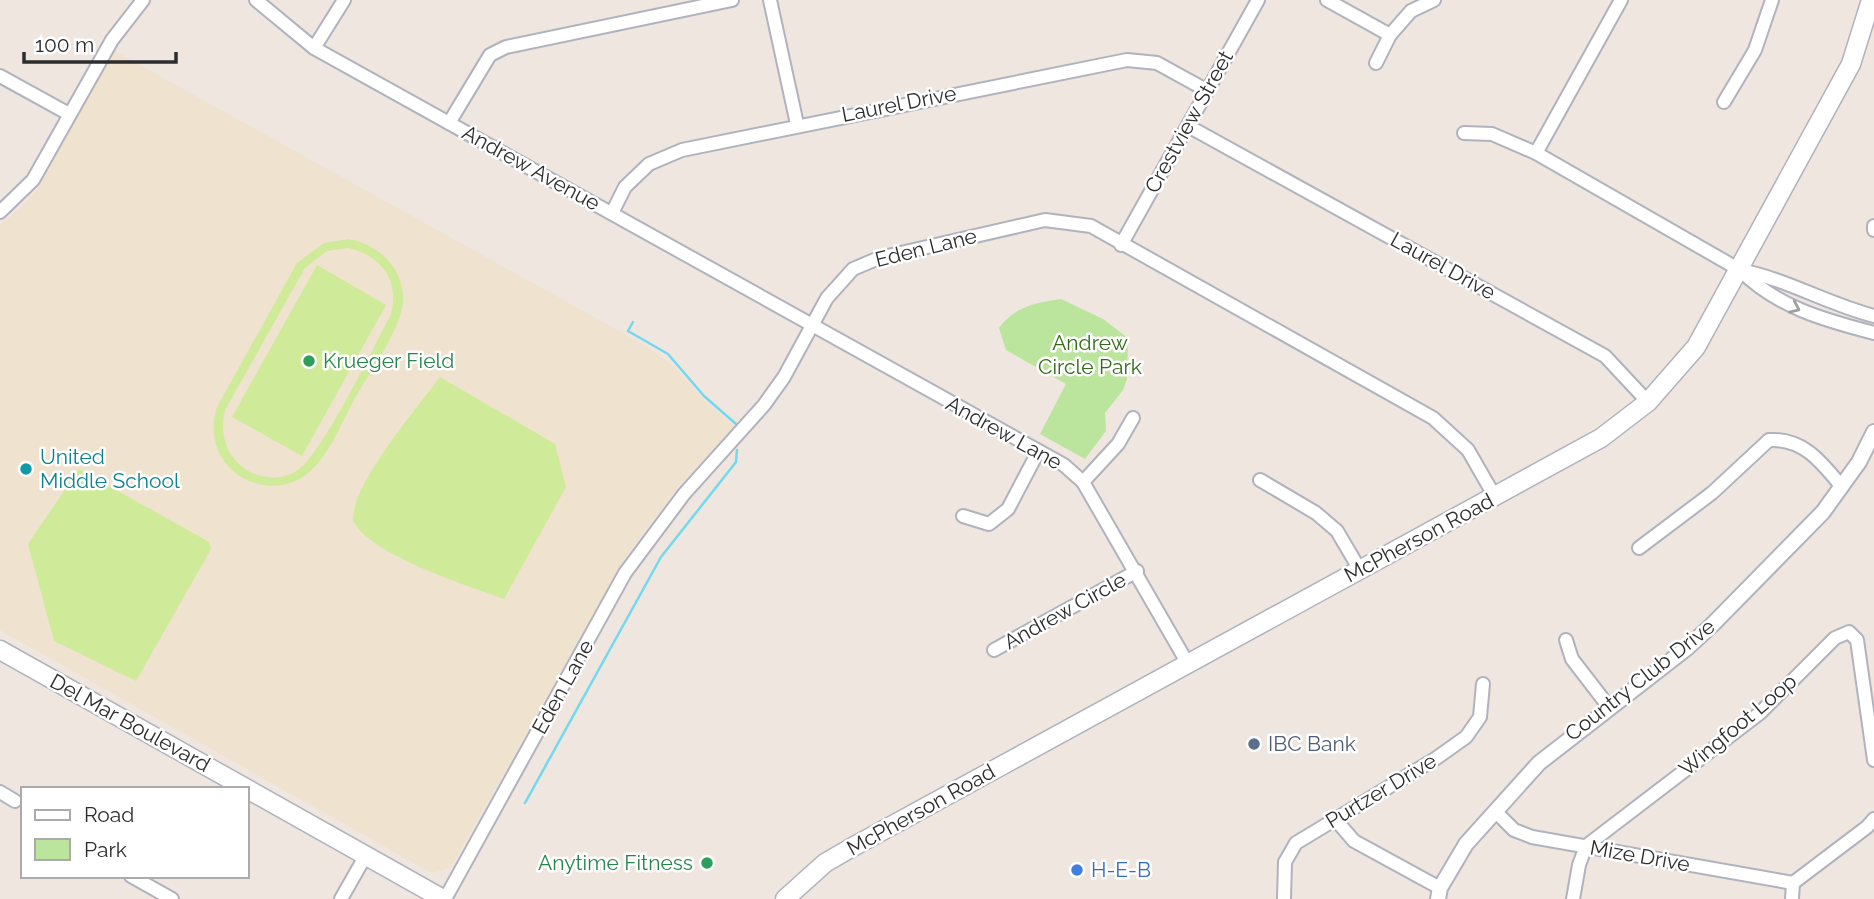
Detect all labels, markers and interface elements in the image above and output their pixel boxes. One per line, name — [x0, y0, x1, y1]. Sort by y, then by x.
scale bar — [24, 21, 177, 65]
text: 100 m — [35, 32, 94, 57]
street label: Crestview Street — [1139, 46, 1238, 197]
street label: Laurel Drive — [840, 80, 958, 127]
street label: Andrew Avenue — [458, 119, 604, 216]
street label: Eden Lane — [873, 223, 979, 272]
street label: Laurel Drive — [1386, 226, 1500, 305]
one-way arrow — [1788, 300, 1800, 314]
park label: Andrew Circle Park — [1038, 330, 1142, 379]
place label: Krueger Field — [323, 348, 454, 373]
marker: Krueger Field — [301, 353, 317, 369]
street label: Andrew Lane — [942, 390, 1067, 475]
place label: United Middle School — [40, 444, 180, 493]
marker: United Middle School — [18, 461, 34, 477]
street label: McPherson Road — [1340, 488, 1498, 587]
street label: Andrew Circle — [999, 567, 1130, 654]
street label: Country Club Drive — [1560, 613, 1720, 746]
street label: Eden Lane — [526, 635, 599, 738]
street label: Del Mar Boulevard — [46, 668, 215, 777]
street label: Wingfoot Loop — [1674, 668, 1801, 781]
place label: IBC Bank — [1268, 731, 1356, 756]
marker: IBC Bank — [1246, 736, 1262, 752]
street label: Purtzer Drive — [1321, 748, 1441, 833]
street label: McPherson Road — [842, 759, 999, 861]
legend — [21, 787, 248, 878]
text: Road — [84, 802, 134, 827]
street label: Mize Drive — [1588, 834, 1692, 877]
text: Park — [84, 837, 127, 862]
place label: Anytime Fitness — [538, 850, 693, 875]
marker: Anytime Fitness — [699, 855, 715, 871]
place label: H-E-B — [1091, 857, 1151, 882]
marker: H-E-B — [1069, 862, 1085, 878]

